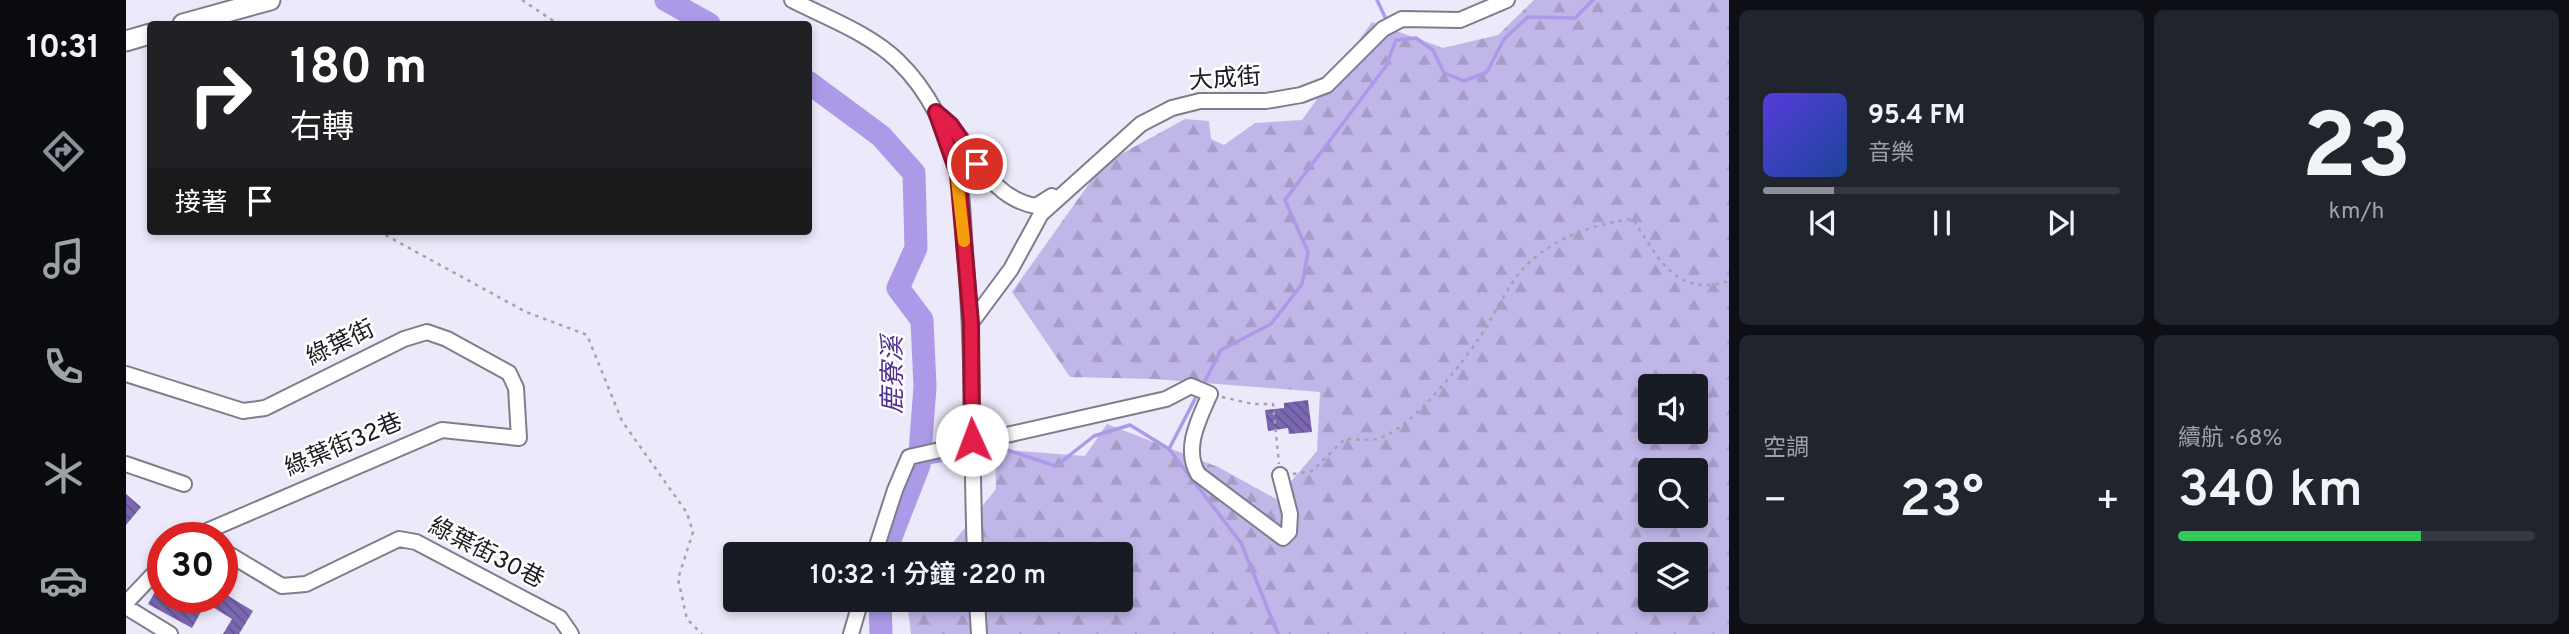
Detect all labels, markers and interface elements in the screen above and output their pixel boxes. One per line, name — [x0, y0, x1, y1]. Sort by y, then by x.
text: 10:31 — [26, 29, 100, 69]
text: 180 m — [290, 39, 427, 101]
icon: right — [175, 49, 266, 140]
street label: 大成街 — [1188, 63, 1262, 97]
text: 23 — [2301, 95, 2412, 210]
text: 95.4 FM — [1868, 100, 1965, 133]
text: 右轉 — [290, 109, 354, 149]
icon: directions — [39, 127, 88, 176]
pin — [947, 134, 1007, 194]
text: 音樂 — [1868, 140, 1914, 169]
icon: arrive — [958, 145, 996, 183]
icon: arrive — [241, 182, 279, 220]
text: 接著 — [175, 188, 227, 221]
text: km/h — [2329, 198, 2384, 227]
icon: previous — [1804, 204, 1842, 242]
icon: pause — [1923, 204, 1961, 242]
icon: next — [2042, 204, 2080, 242]
icon: music — [39, 234, 88, 283]
street label: 綠葉街 — [302, 315, 380, 373]
water label: 鹿寮溪 — [878, 332, 911, 414]
icon: phone — [39, 342, 88, 391]
map controls — [1638, 374, 1708, 612]
button: sound — [1638, 374, 1708, 444]
position arrow — [935, 403, 1009, 477]
street label: 綠葉街32巷 — [281, 408, 407, 484]
text: 續航 · 68% — [2178, 425, 2283, 454]
text: 空調 — [1763, 435, 1809, 464]
icon: climate — [39, 449, 88, 498]
button: search — [1638, 458, 1708, 528]
text: 340 km — [2178, 459, 2363, 525]
text: 23° — [1899, 469, 1984, 535]
text: − — [1763, 478, 1788, 527]
text: + — [2095, 478, 2120, 527]
street label: 綠葉街30巷 — [423, 512, 549, 596]
speed limit sign: 30 — [147, 522, 238, 613]
button: layers — [1638, 542, 1708, 612]
icon: car — [39, 556, 88, 605]
text: 10:32 · 1 分鐘 · 220 m — [810, 560, 1046, 593]

